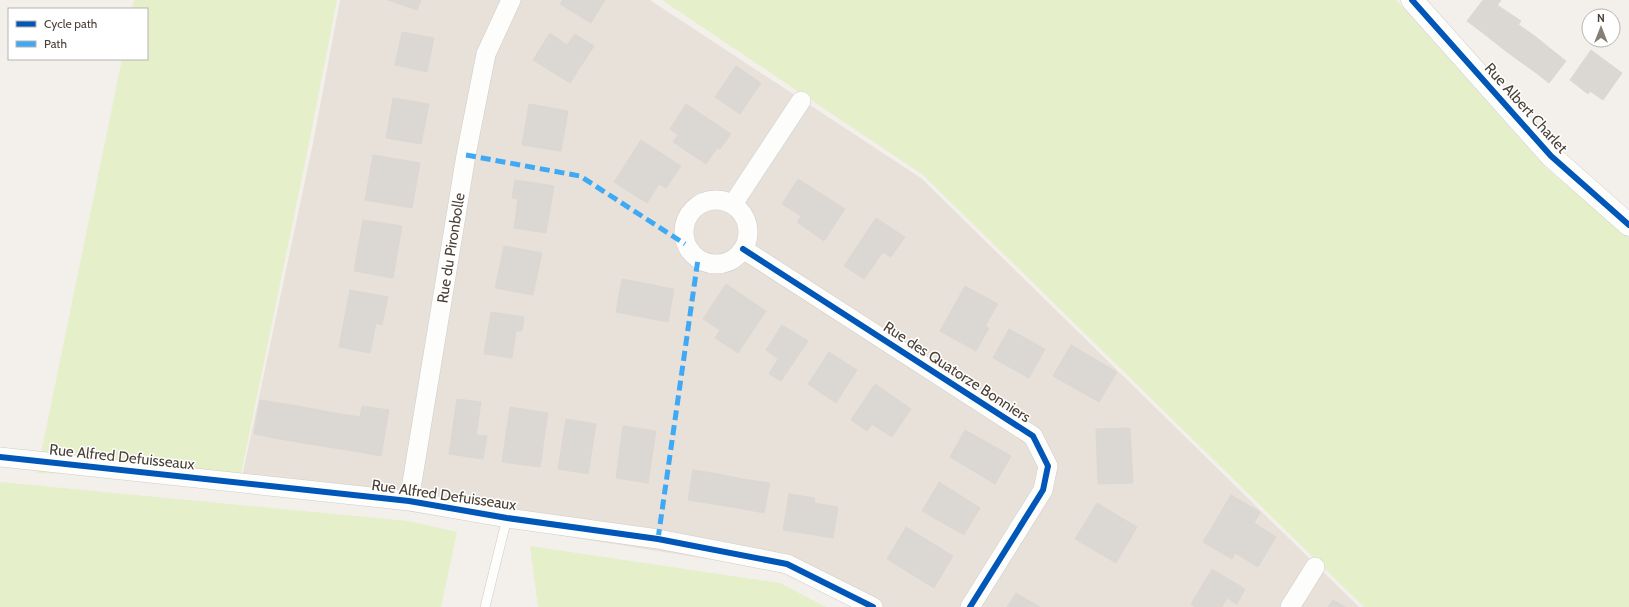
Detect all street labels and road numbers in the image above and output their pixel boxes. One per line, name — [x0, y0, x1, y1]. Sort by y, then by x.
street label: Rue Albert Charlet — [1481, 59, 1571, 157]
street label: Rue du Pironbolle — [433, 191, 469, 304]
street label: Rue des Quatorze Bonniers — [880, 318, 1034, 426]
street label: Rue Alfred Defuisseaux — [48, 440, 196, 474]
street label: Rue Alfred Defuisseaux — [370, 476, 518, 514]

